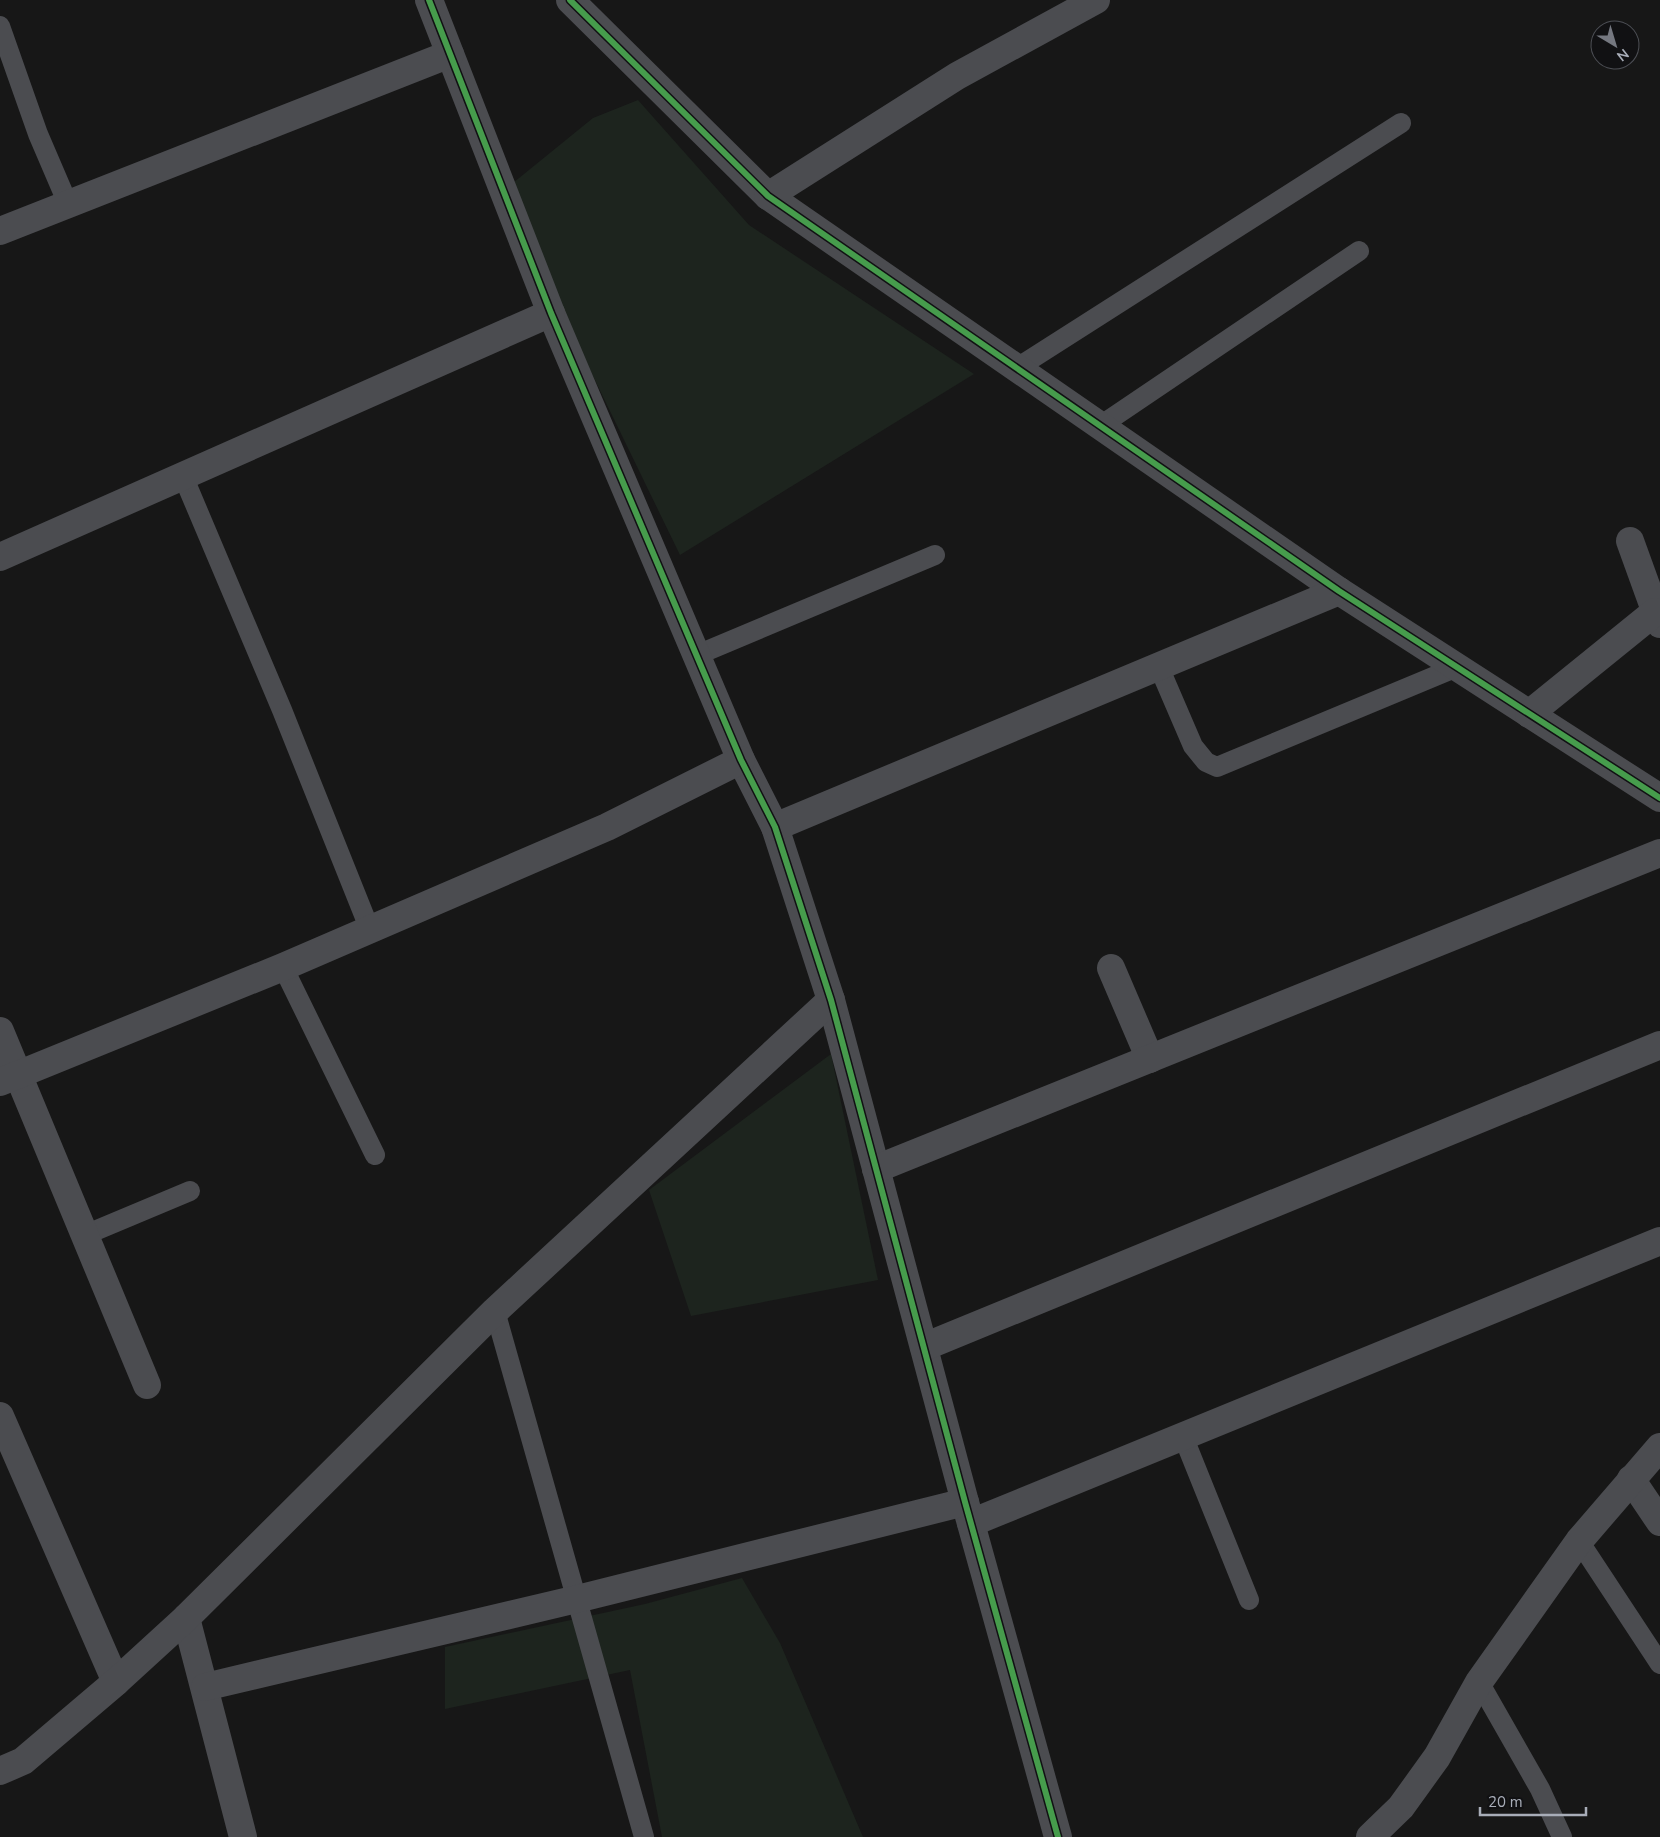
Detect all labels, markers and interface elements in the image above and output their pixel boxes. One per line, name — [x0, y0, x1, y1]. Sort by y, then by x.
north arrow — [1590, 20, 1640, 70]
text: N — [1613, 44, 1633, 66]
scale bar — [1480, 1784, 1586, 1816]
text: 20 m — [1488, 1792, 1523, 1812]

